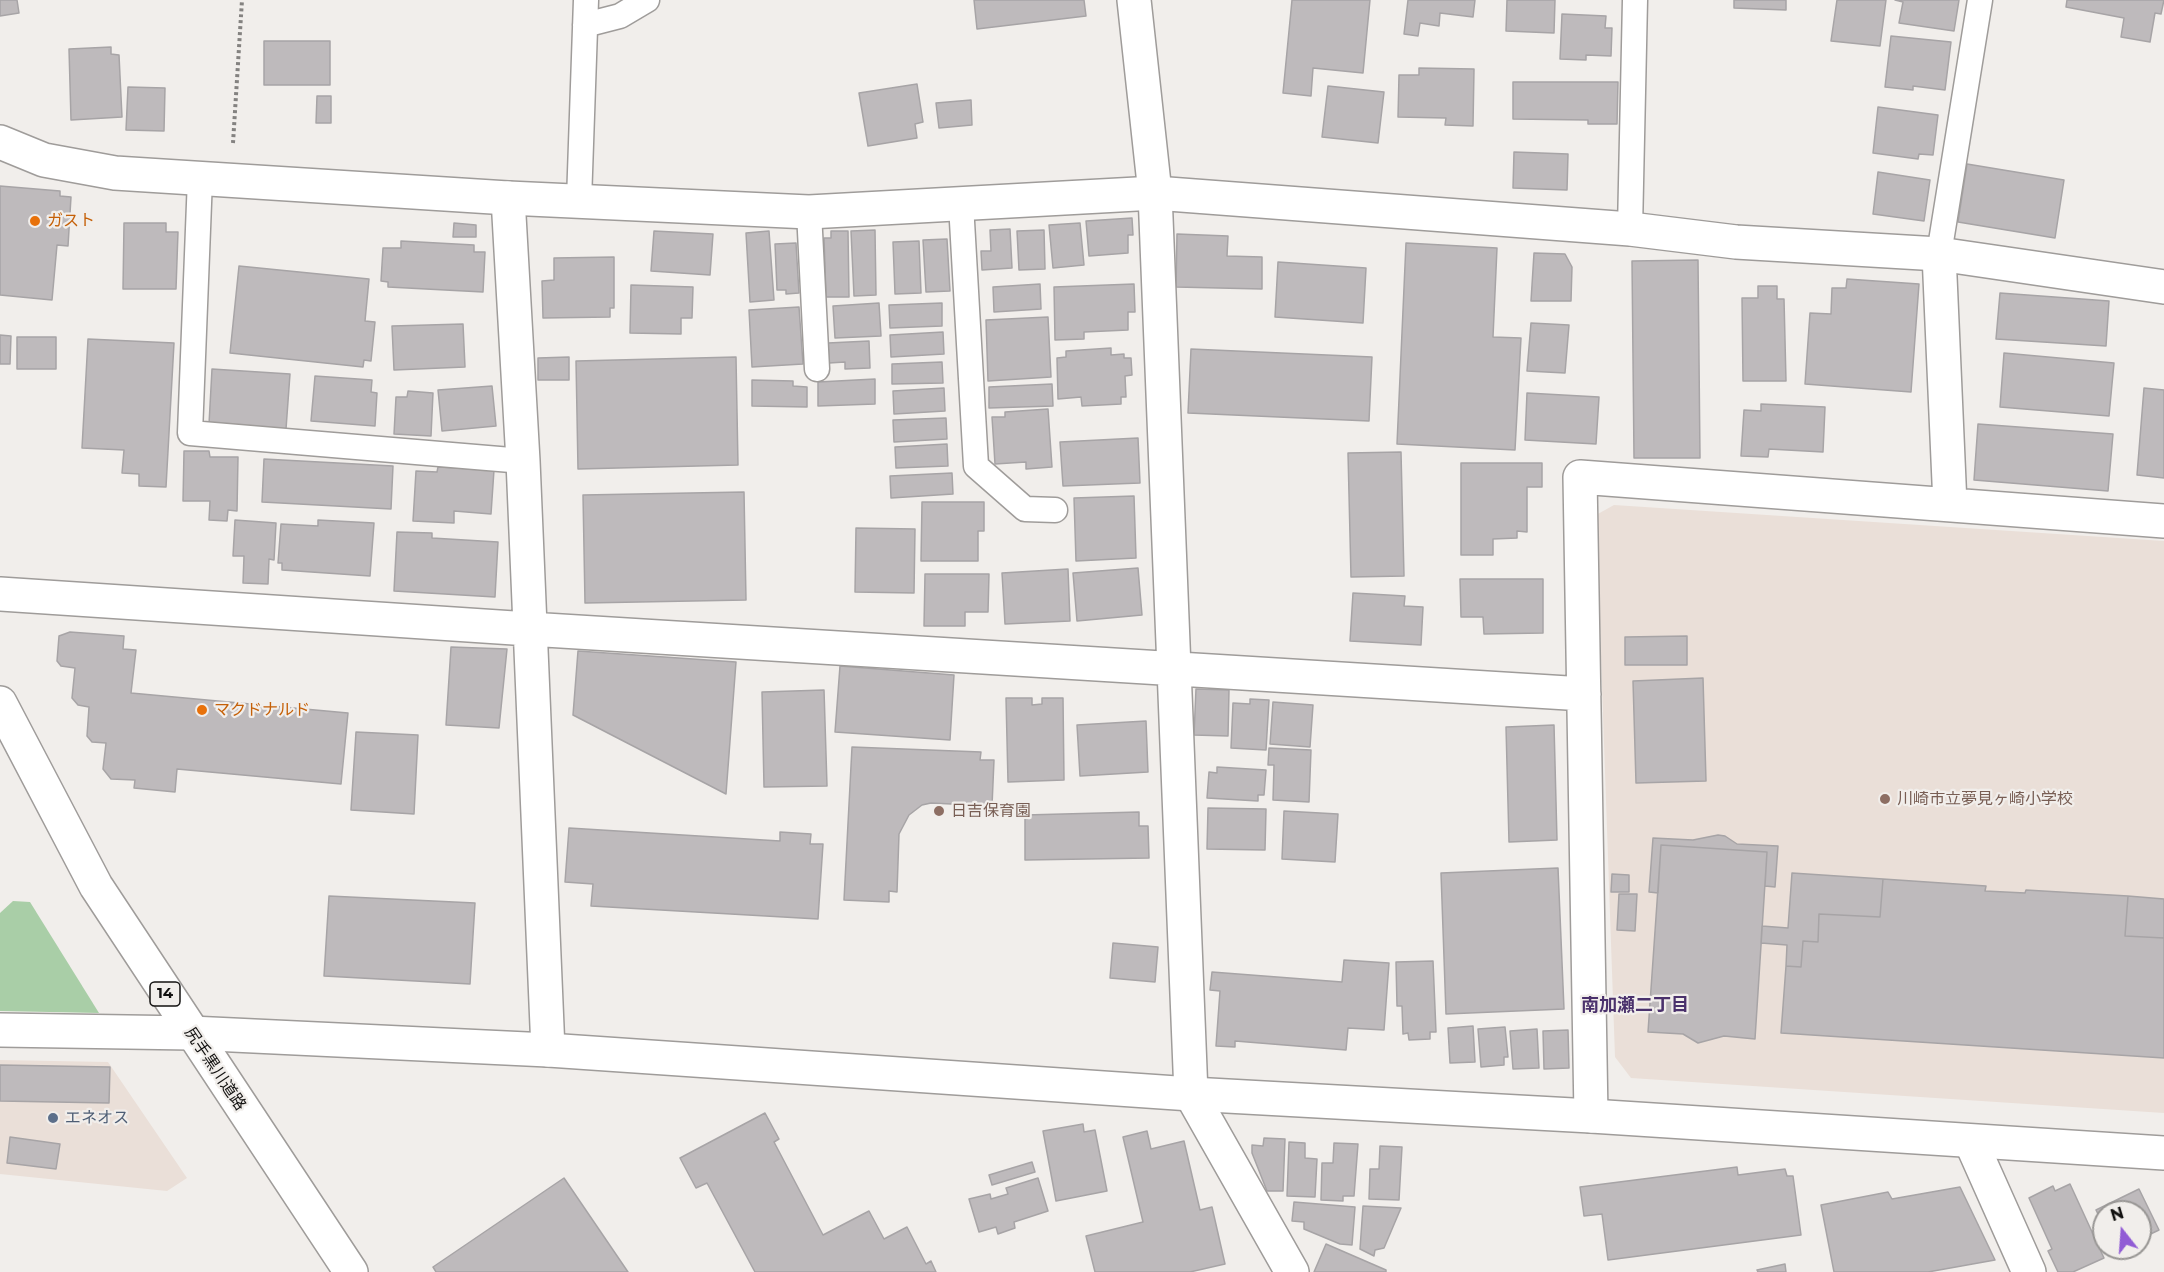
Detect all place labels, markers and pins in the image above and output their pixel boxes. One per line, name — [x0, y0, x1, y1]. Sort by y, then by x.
place label: ガスト — [47, 211, 95, 231]
marker: ガスト — [28, 214, 42, 228]
place label: マクドナルド — [214, 700, 310, 720]
marker: マクドナルド — [195, 703, 209, 717]
place label: 川崎市立夢見ヶ崎小学校 — [1897, 789, 2073, 809]
marker: 川崎市立夢見ヶ崎小学校 — [1878, 792, 1892, 806]
place label: 日吉保育園 — [951, 801, 1031, 821]
marker: 日吉保育園 — [932, 804, 946, 818]
place label: エネオス — [65, 1108, 129, 1128]
marker: エネオス — [46, 1111, 60, 1125]

